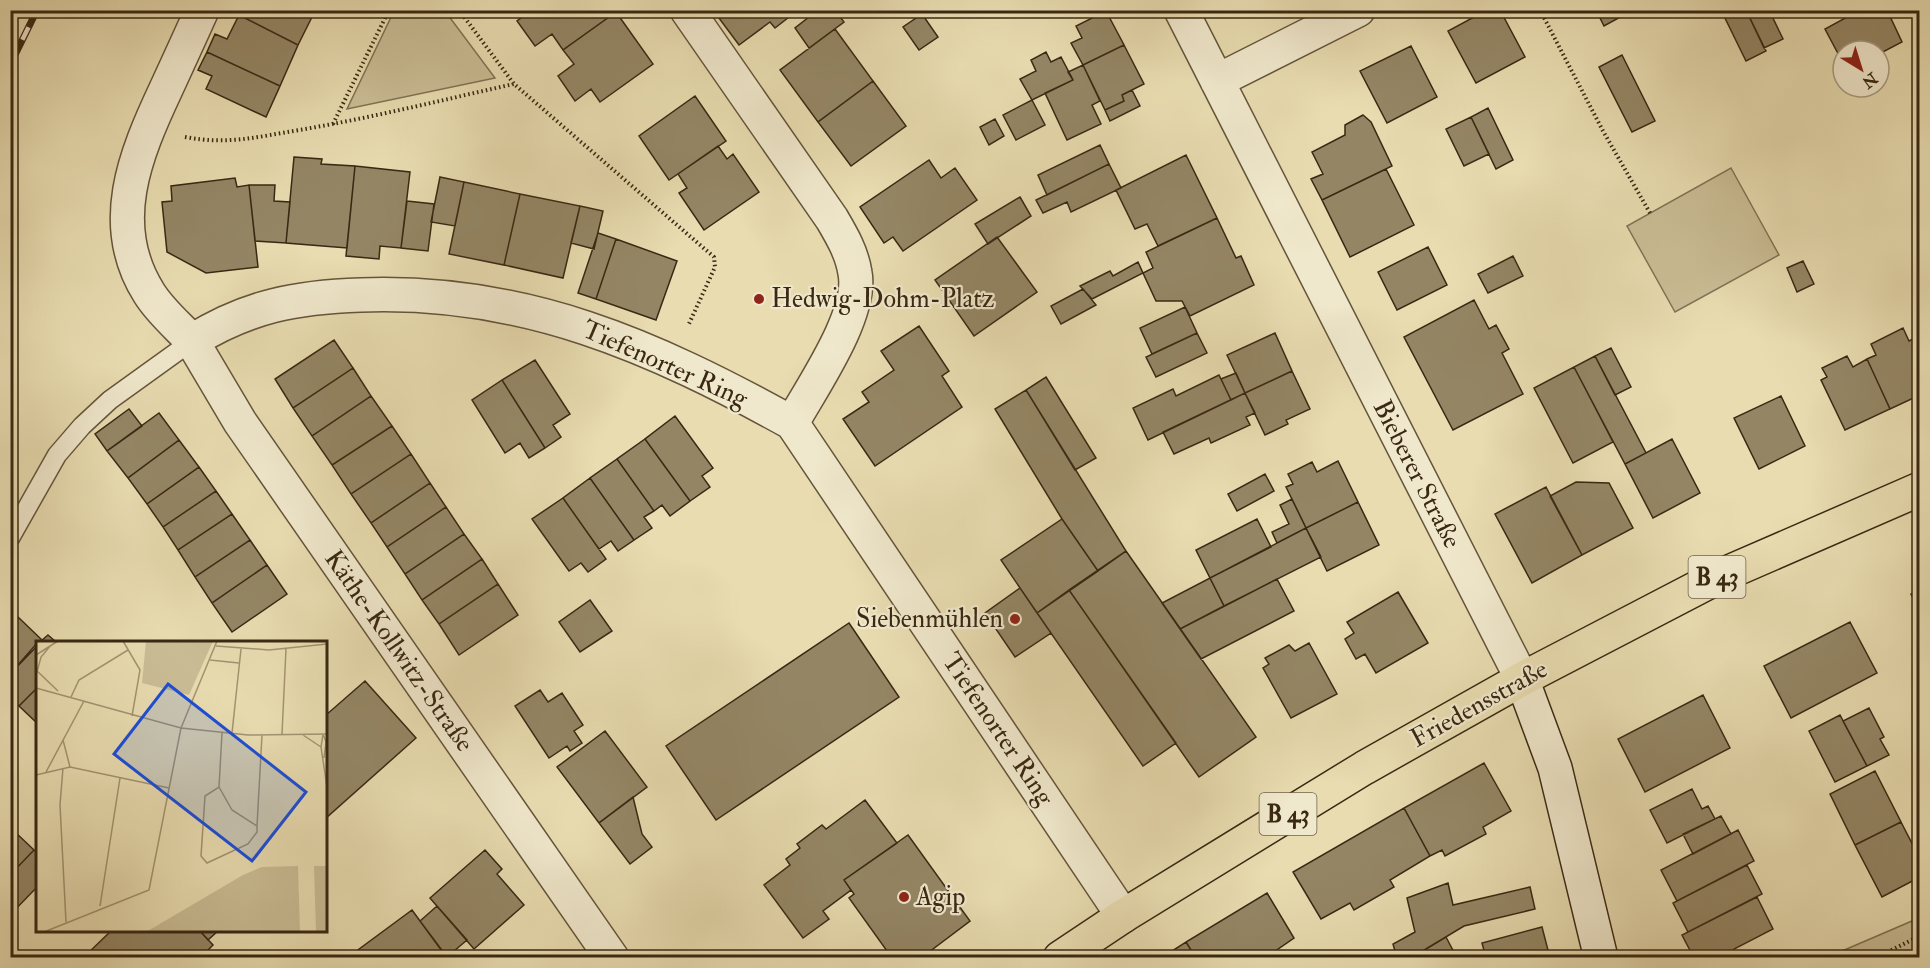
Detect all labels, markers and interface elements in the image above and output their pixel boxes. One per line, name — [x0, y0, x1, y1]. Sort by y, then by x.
north arrow — [1831, 39, 1891, 99]
text: N — [1857, 67, 1882, 93]
place label: Hedwig-Dohm-Platz — [771, 283, 995, 315]
marker: Hedwig-Dohm-Platz — [752, 292, 766, 306]
street label: Tiefenorter Ring — [577, 313, 754, 415]
street label: Bieberer Straße — [1366, 395, 1468, 554]
street label: Käthe-Kollwitz-Straße — [317, 544, 481, 758]
road number: B 43 — [1688, 556, 1746, 598]
place label: Siebenmühlen — [856, 603, 1003, 635]
marker: Siebenmühlen — [1008, 612, 1022, 626]
inset map — [36, 641, 327, 932]
street label: Tiefenorter Ring — [935, 646, 1062, 813]
street label: Friedensstraße — [1405, 653, 1553, 755]
road number: B 43 — [1260, 793, 1316, 835]
place label: Agip — [915, 881, 965, 914]
marker: Agip — [897, 890, 911, 904]

